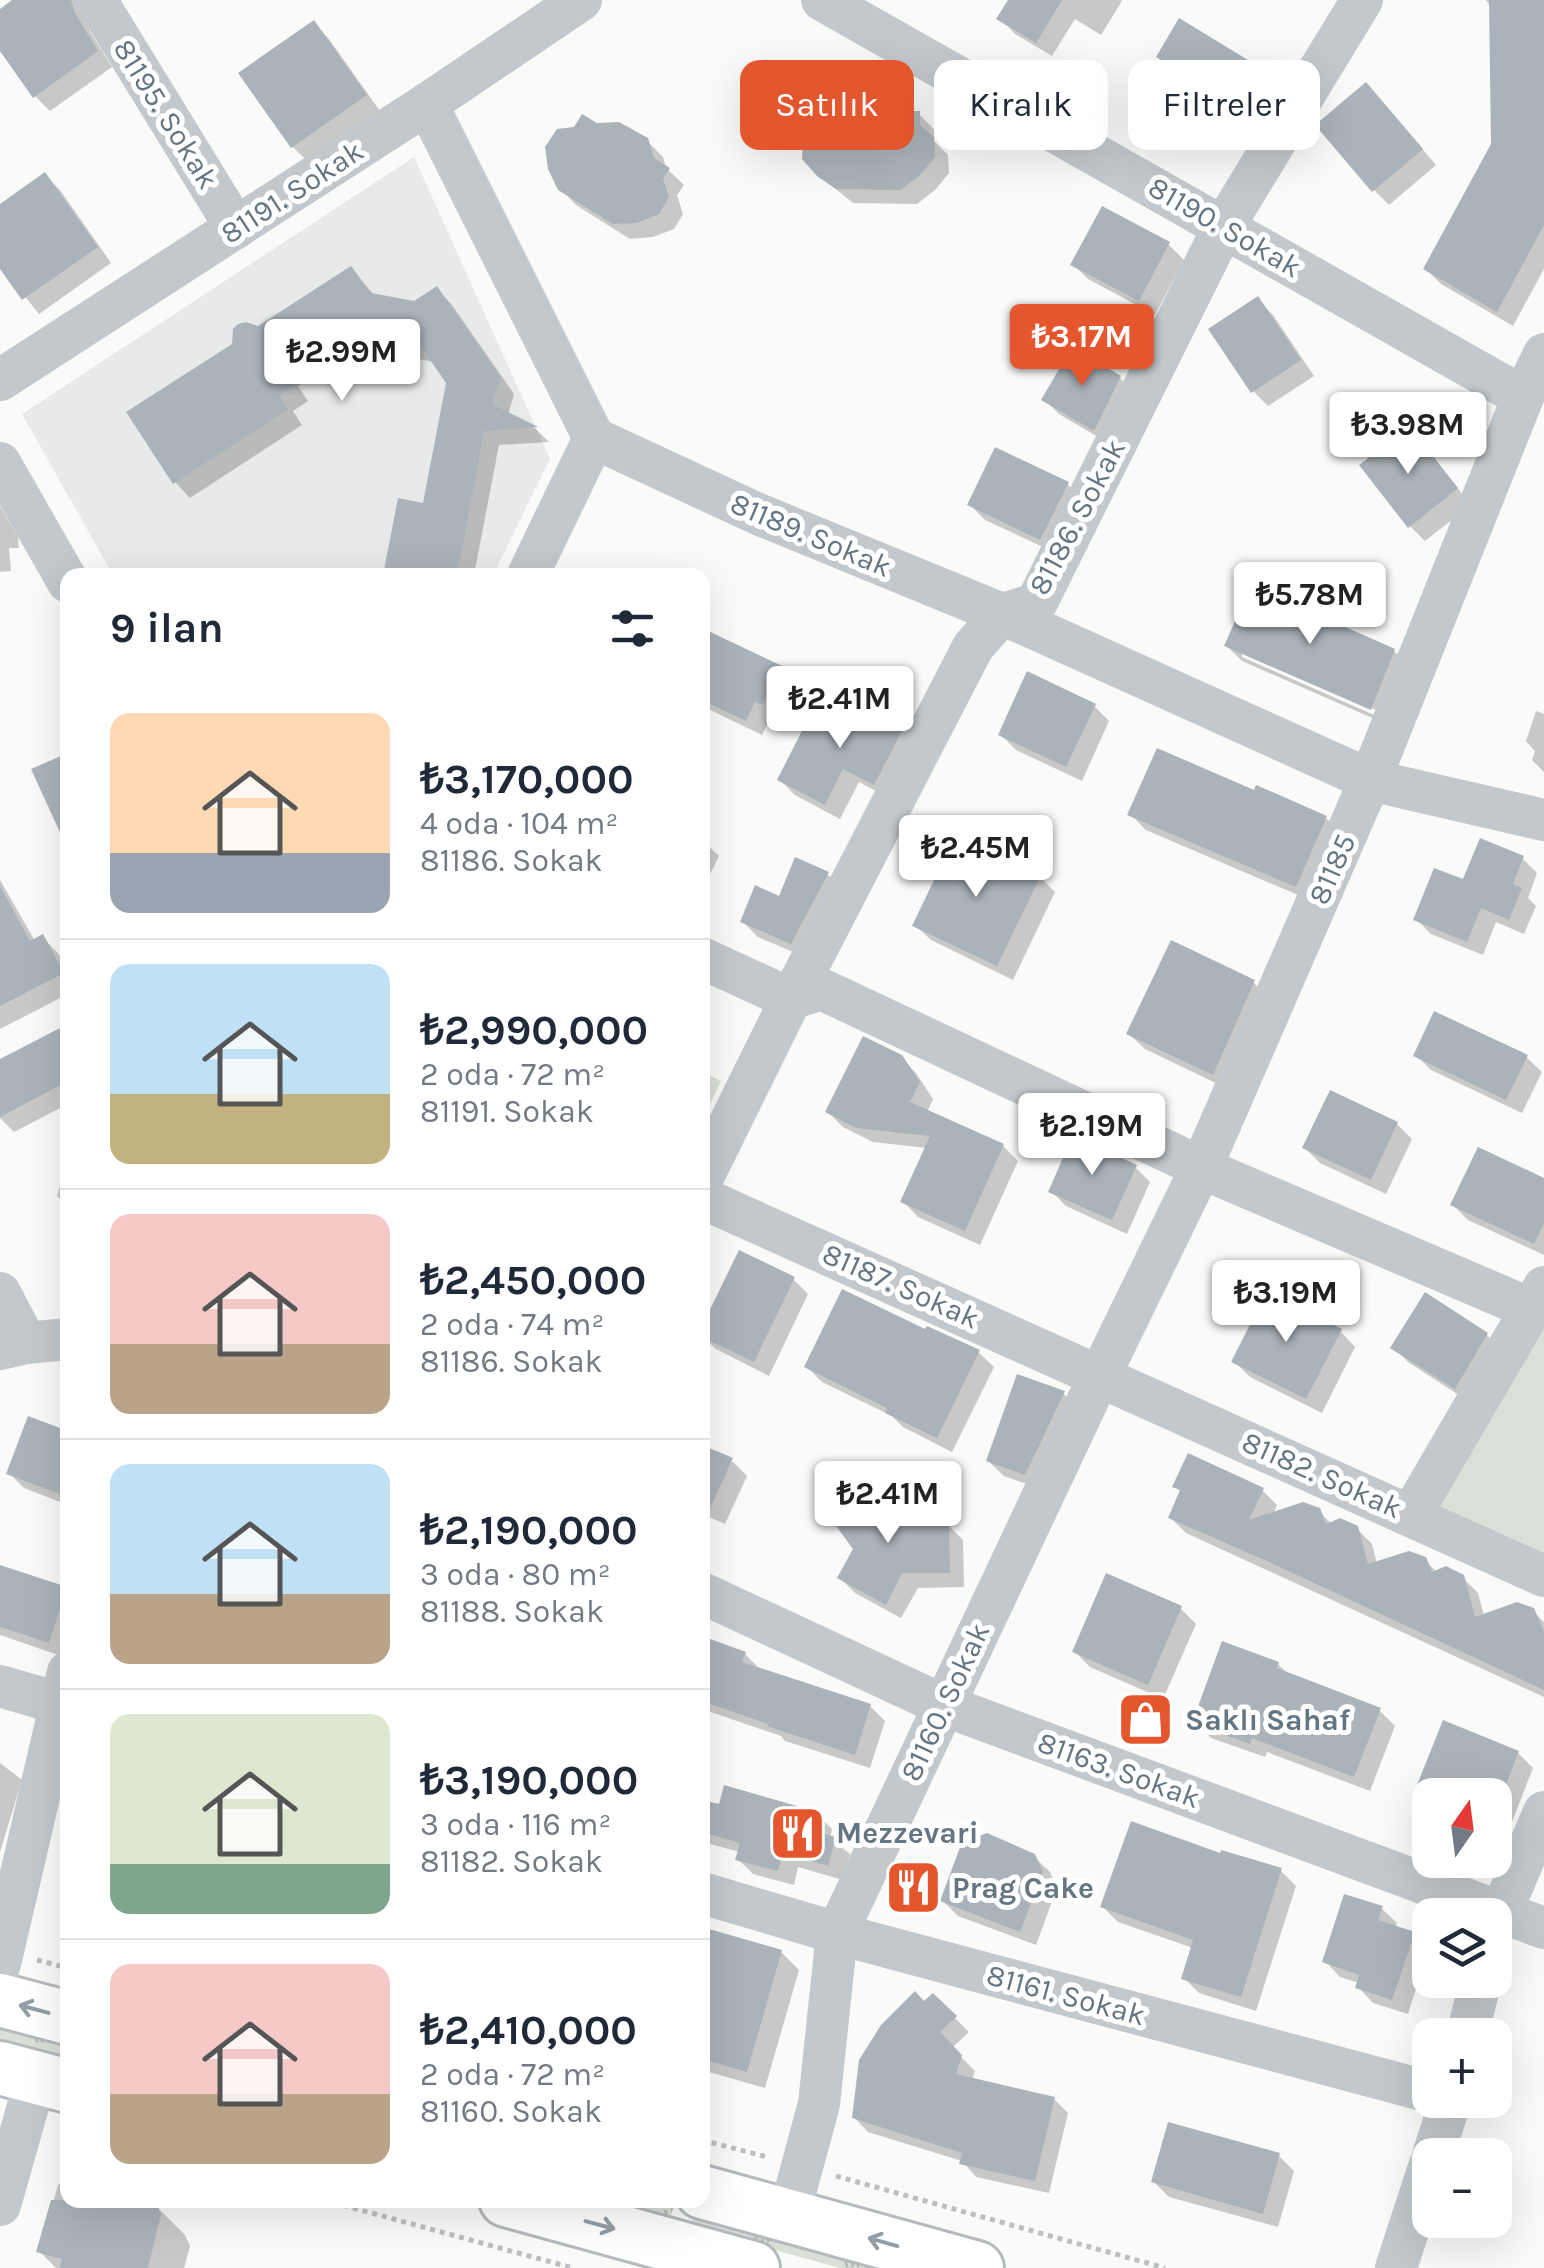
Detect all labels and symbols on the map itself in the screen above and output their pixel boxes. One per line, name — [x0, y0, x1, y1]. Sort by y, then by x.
street label: 81195. Sokak — [106, 32, 226, 196]
street label: 81191. Sokak — [214, 133, 370, 251]
street label: 81190. Sokak — [1142, 169, 1308, 285]
pin: ₺3.17M — [1001, 304, 1163, 389]
pin: ₺2.99M — [261, 319, 423, 404]
pin: ₺3.98M — [1327, 392, 1489, 477]
street label: 81186. Sokak — [1021, 433, 1133, 601]
street label: 81189. Sokak — [725, 485, 897, 585]
pin: ₺5.78M — [1229, 562, 1391, 647]
pin: ₺2.41M — [759, 666, 921, 751]
pin: ₺2.45M — [895, 815, 1057, 900]
street label: 81185 — [1301, 828, 1363, 910]
pin: ₺2.19M — [1011, 1093, 1173, 1178]
street label: 81187. Sokak — [817, 1235, 985, 1337]
pin: ₺3.19M — [1205, 1260, 1367, 1345]
street label: 81182. Sokak — [1236, 1424, 1408, 1526]
pin: ₺2.41M — [807, 1461, 969, 1546]
street label: 81160. Sokak — [893, 1617, 997, 1787]
shop icon: Saklı Sahaf — [1116, 1690, 1176, 1750]
place label: Saklı Sahaf — [1185, 1702, 1351, 1738]
street label: 81163. Sokak — [1033, 1724, 1205, 1816]
north arrow — [1412, 1778, 1512, 1878]
restaurant icon: Mezzevari — [767, 1803, 827, 1863]
place label: Mezzevari — [836, 1815, 978, 1851]
restaurant icon: Prag Cake — [883, 1858, 943, 1918]
place label: Prag Cake — [952, 1870, 1094, 1906]
street label: 81161. Sokak — [983, 1957, 1149, 2033]
one-way arrow — [19, 1999, 50, 2017]
one-way arrow — [584, 2217, 615, 2236]
one-way arrow — [868, 2231, 900, 2250]

